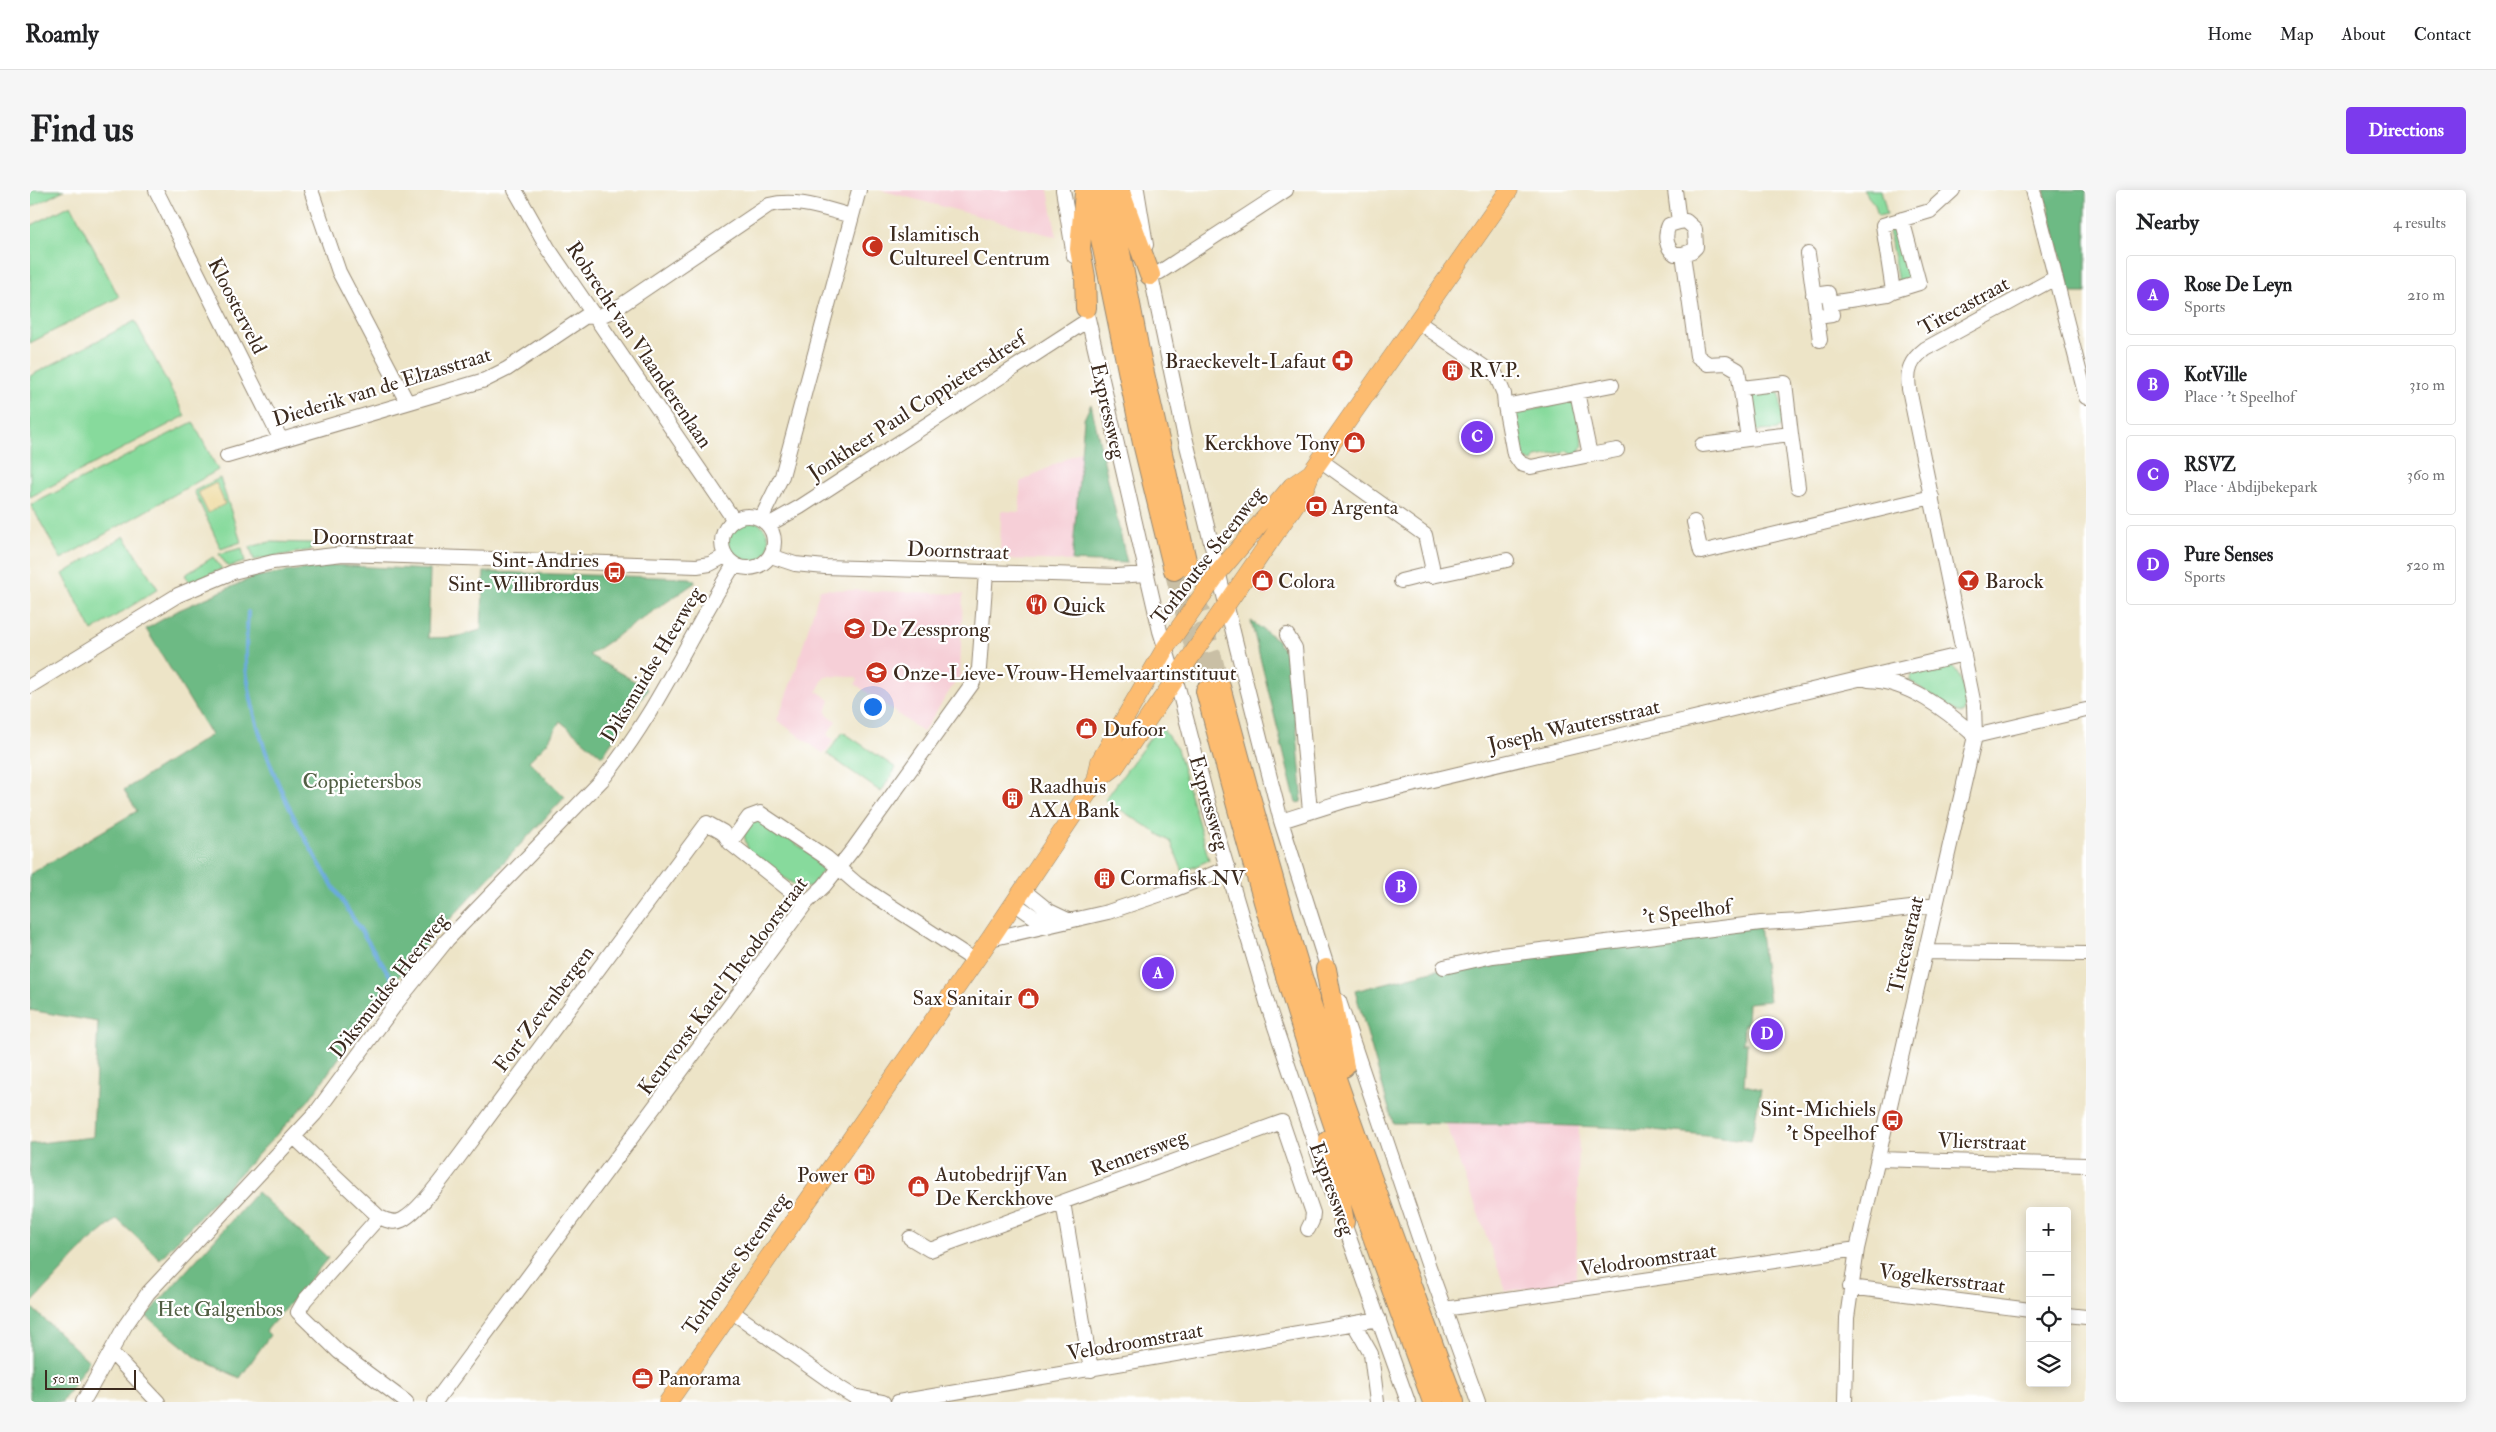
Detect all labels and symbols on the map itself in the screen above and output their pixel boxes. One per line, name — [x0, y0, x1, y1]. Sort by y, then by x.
place label: Islamitisch Cultureel Centrum — [889, 221, 1050, 272]
mosque icon: Islamitisch Cultureel Centrum — [861, 234, 885, 258]
street label: Robrecht van Vlaanderenlaan — [560, 236, 718, 454]
street label: Kloosterveld — [201, 253, 273, 359]
street label: Titecastraat — [1914, 270, 2014, 342]
street label: Jonkheer Paul Coppietersdreef — [802, 324, 1034, 487]
street label: Diederik van de Elzasstraat — [269, 341, 495, 433]
place label: Braeckevelt-Lafaut — [1165, 348, 1326, 375]
pharmacy icon: Braeckevelt-Lafaut — [1330, 349, 1354, 373]
place label: R.V.P. — [1469, 357, 1520, 384]
building icon: R.V.P. — [1441, 358, 1465, 382]
street label: Expressweg — [1084, 360, 1132, 462]
pin: C — [1461, 418, 1493, 456]
place label: Kerckhove Tony — [1204, 430, 1340, 457]
shop icon: Kerckhove Tony — [1343, 431, 1367, 455]
street label: Torhoutse Steenweg — [1146, 481, 1271, 631]
place label: Argenta — [1331, 494, 1399, 521]
bank icon: Argenta — [1304, 495, 1328, 519]
street label: Doornstraat — [312, 524, 414, 551]
street label: Doornstraat — [907, 536, 1010, 566]
place label: Sint-Andries Sint-Willibrordus — [448, 547, 599, 598]
bus stop icon: Sint-Andries Sint-Willibrordus — [603, 560, 627, 584]
place label: Colora — [1278, 568, 1336, 595]
place label: Barock — [1985, 568, 2044, 595]
shop icon: Colora — [1250, 569, 1274, 593]
bar icon: Barock — [1957, 569, 1981, 593]
street label: Diksmuidse Heerweg — [595, 582, 710, 748]
place label: Quick — [1053, 592, 1106, 619]
restaurant icon: Quick — [1025, 593, 1049, 617]
place label: De Zessprong — [871, 616, 990, 643]
school or university icon: De Zessprong — [843, 617, 867, 641]
place label: Onze-Lieve-Vrouw-Hemelvaartinstituut — [893, 660, 1237, 687]
school or university icon: Onze-Lieve-Vrouw-Hemelvaartinstituut — [865, 661, 889, 685]
street label: Joseph Wautersstraat — [1484, 693, 1663, 759]
your location — [860, 694, 886, 720]
place label: Dufoor — [1103, 716, 1166, 743]
shop icon: Dufoor — [1075, 717, 1099, 741]
street label: Expressweg — [1183, 752, 1236, 854]
park label: Coppietersbos — [302, 768, 422, 795]
place label: Raadhuis AXA Bank — [1028, 773, 1120, 824]
building icon: Raadhuis AXA Bank — [1001, 786, 1025, 810]
place label: Cormafisk NV — [1120, 865, 1246, 892]
building icon: Cormafisk NV — [1092, 866, 1116, 890]
pin: B — [1385, 868, 1417, 906]
street label: Keurvorst Karel Theodoorstraat — [632, 871, 814, 1101]
street label: 't Speelhof — [1641, 893, 1736, 931]
street label: Titecastraat — [1882, 893, 1930, 996]
street label: Diksmuidse Heerweg — [324, 907, 455, 1064]
street label: Fort Zevenbergen — [488, 940, 600, 1078]
pin: A — [1142, 954, 1174, 992]
place label: Sax Sanitair — [912, 985, 1012, 1012]
shop icon: Sax Sanitair — [1016, 986, 1040, 1010]
pin: D — [1751, 1015, 1783, 1053]
place label: Sint-Michiels 't Speelhof — [1760, 1096, 1879, 1147]
bus stop icon: Sint-Michiels 't Speelhof — [1880, 1109, 1904, 1133]
street label: Rennersweg — [1087, 1123, 1192, 1183]
street label: Vlierstraat — [1937, 1127, 2027, 1157]
street label: Expressweg — [1303, 1138, 1362, 1240]
place label: Autobedrijf Van De Kerckhove — [934, 1161, 1067, 1212]
place label: Power — [797, 1162, 848, 1189]
fuel station icon: Power — [852, 1163, 876, 1187]
shop icon: Autobedrijf Van De Kerckhove — [907, 1174, 931, 1198]
street label: Torhoutse Steenweg — [677, 1187, 796, 1341]
street label: Velodroomstraat — [1578, 1237, 1718, 1283]
street label: Vogelkersstraat — [1877, 1258, 2007, 1300]
park label: Het Galgenbos — [157, 1296, 283, 1323]
street label: Velodroomstraat — [1065, 1317, 1205, 1367]
place label: Panorama — [658, 1365, 741, 1392]
office icon: Panorama — [630, 1366, 654, 1390]
scale bar — [45, 1367, 136, 1390]

